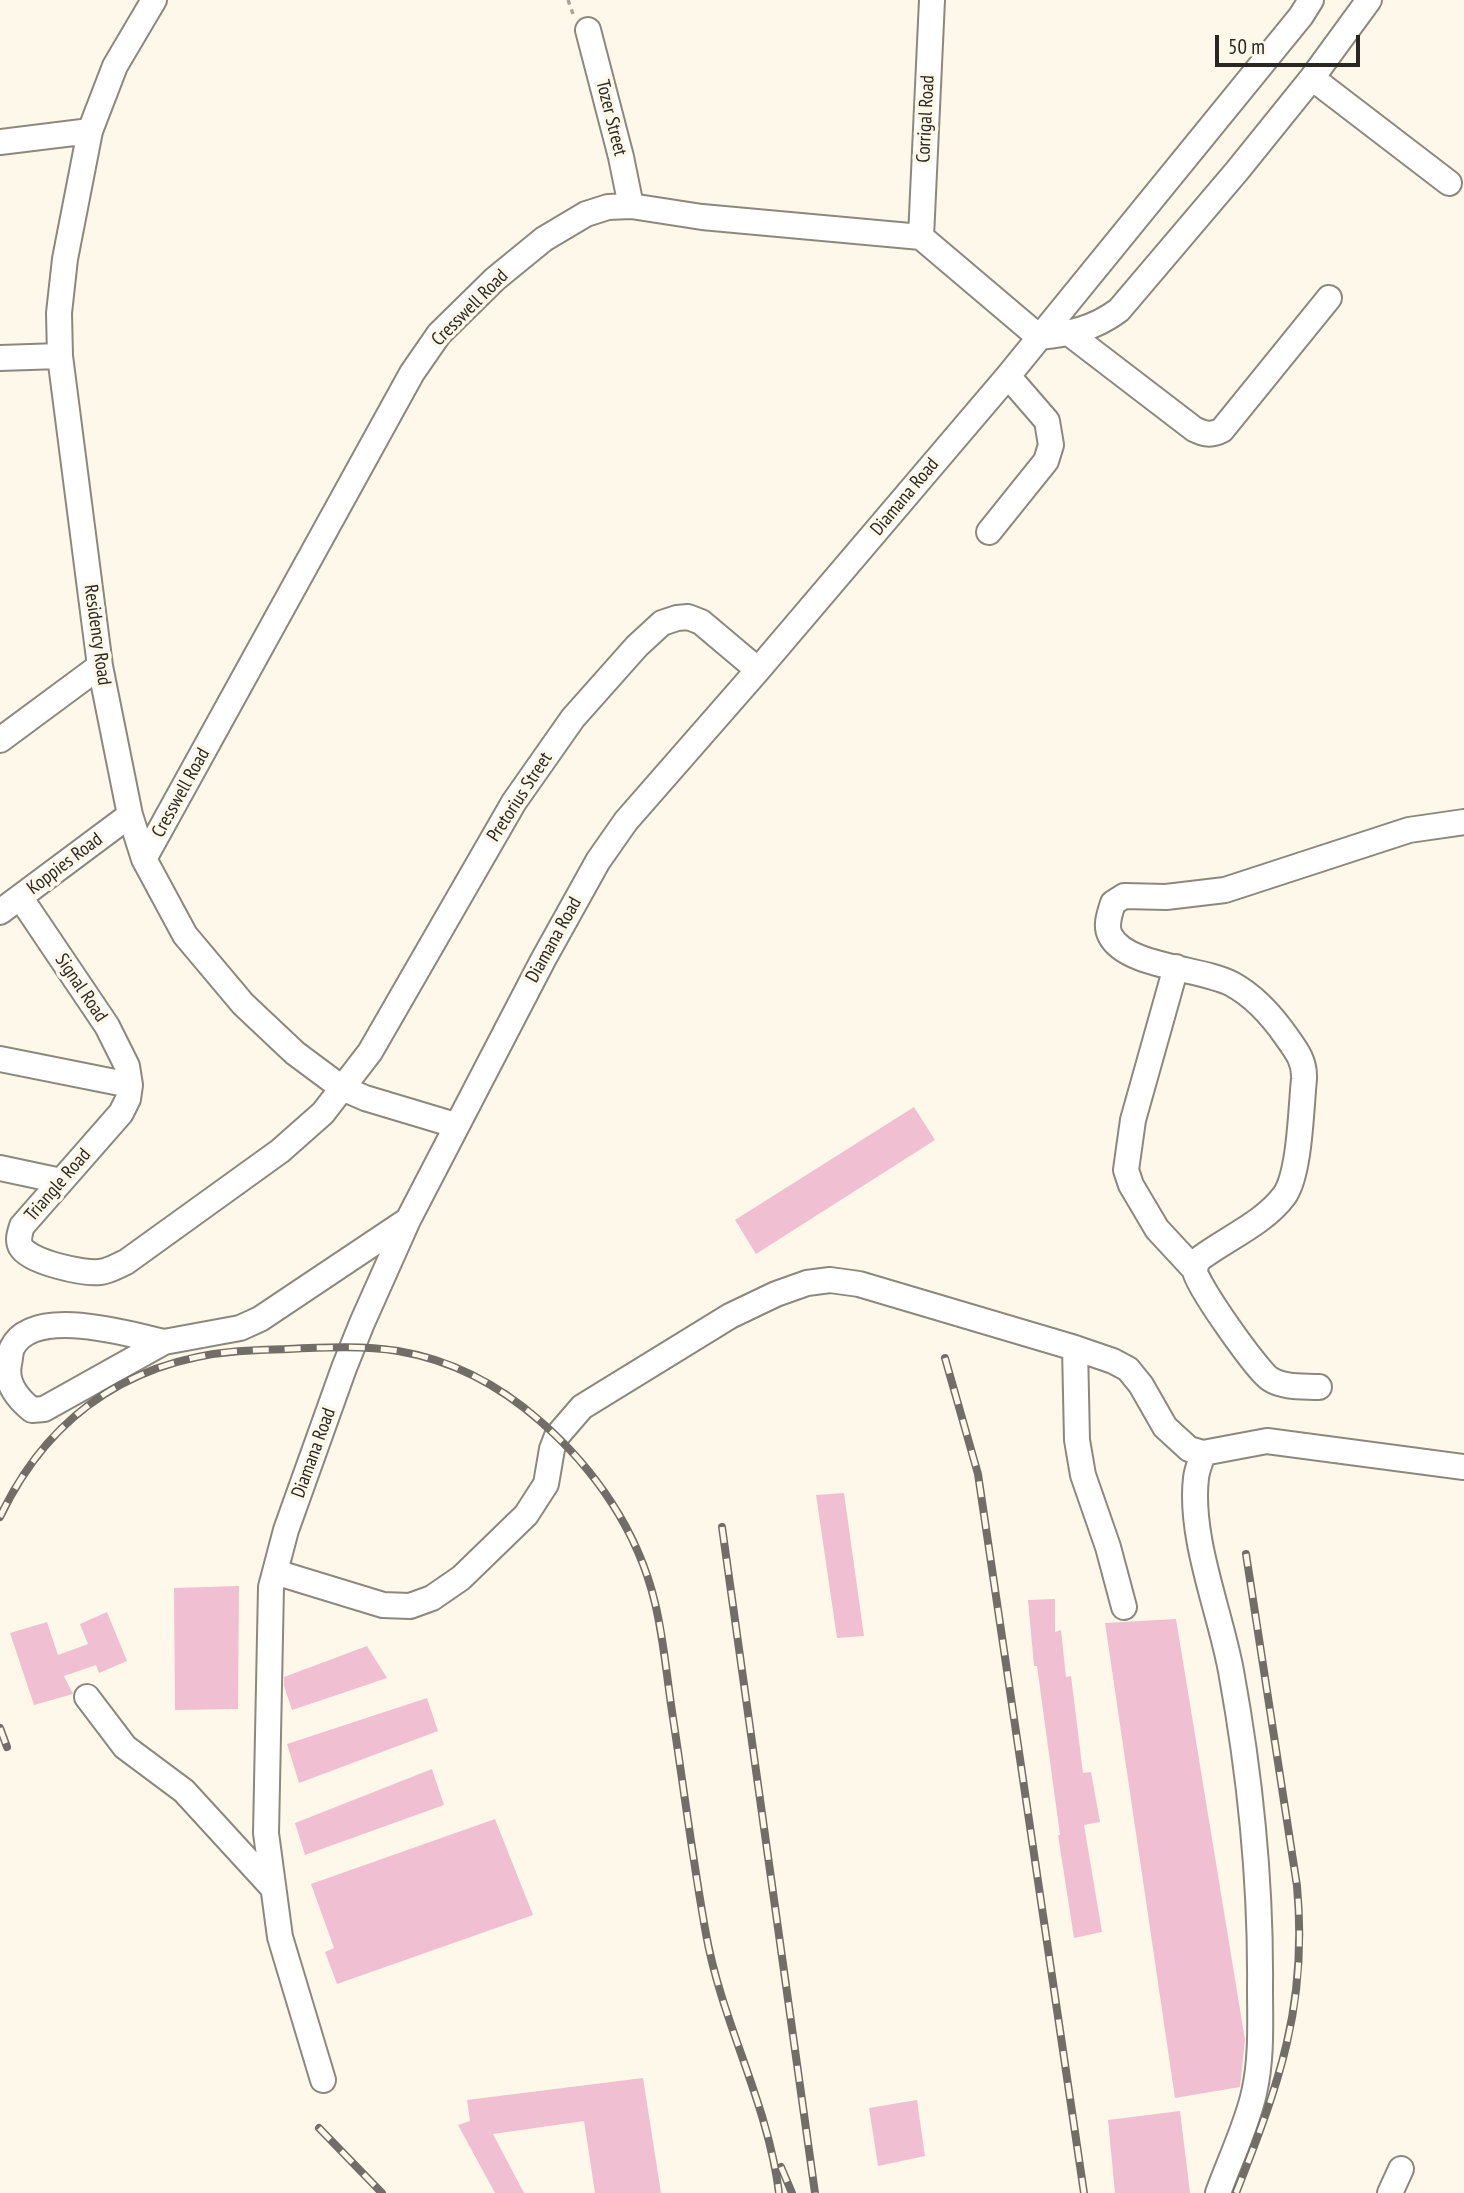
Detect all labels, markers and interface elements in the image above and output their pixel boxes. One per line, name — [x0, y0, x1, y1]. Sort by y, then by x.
scale bar — [1219, 21, 1364, 65]
text: 50 m — [1228, 33, 1265, 60]
street label: Corrigal Road — [912, 75, 940, 163]
street label: Tozer Street — [591, 78, 631, 158]
street label: Cresswell Road — [427, 265, 513, 351]
street label: Diamana Road — [866, 454, 944, 540]
street label: Residency Road — [79, 583, 115, 687]
street label: Cresswell Road — [147, 744, 215, 842]
street label: Pretorius Street — [483, 748, 557, 846]
street label: Koppies Road — [23, 828, 107, 900]
street label: Diamana Road — [521, 893, 587, 987]
street label: Signal Road — [50, 950, 112, 1026]
street label: Triangle Road — [20, 1144, 96, 1226]
street label: Diamana Road — [287, 1405, 341, 1501]

